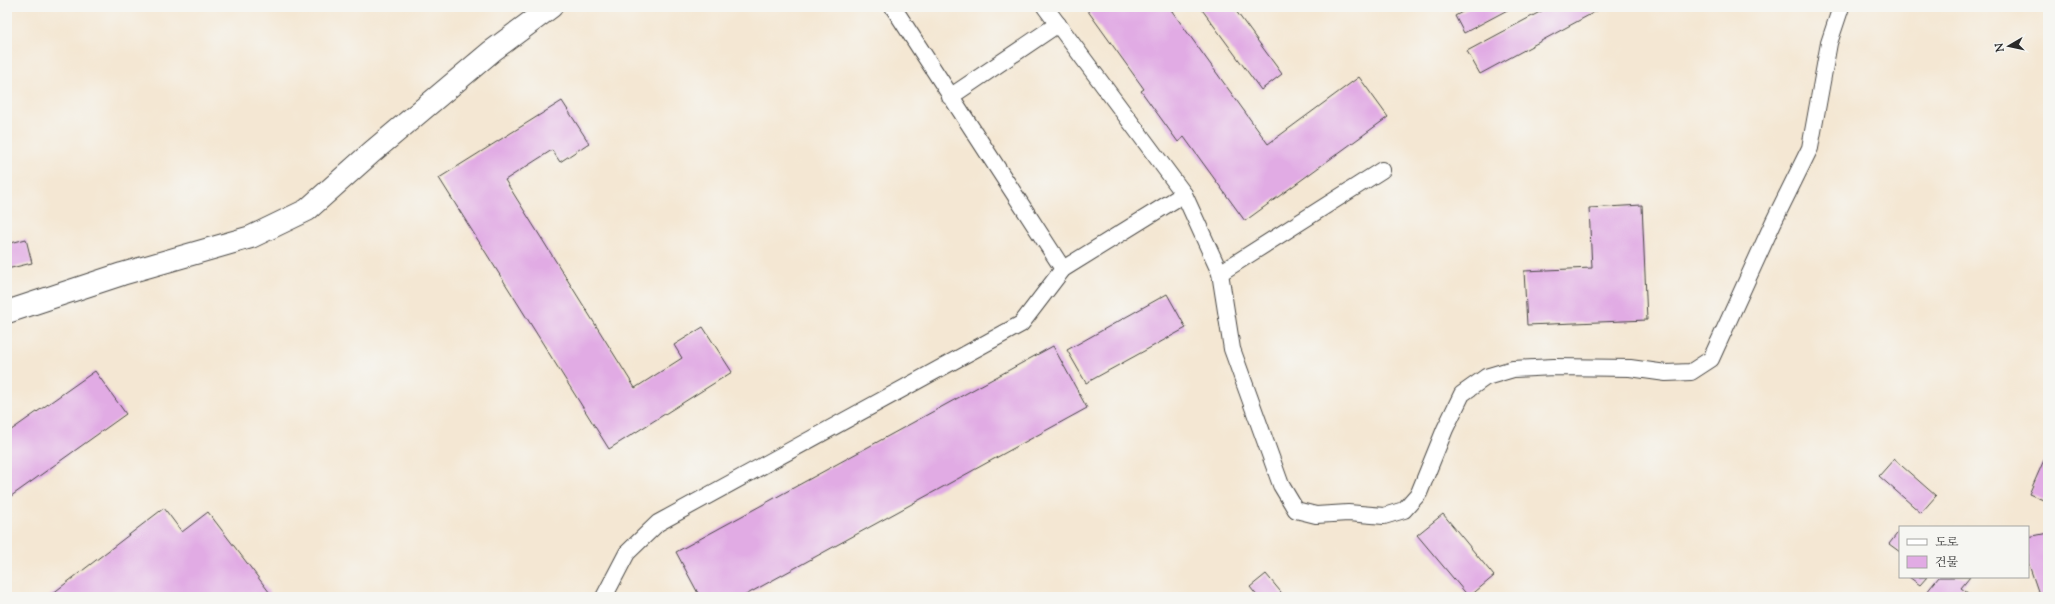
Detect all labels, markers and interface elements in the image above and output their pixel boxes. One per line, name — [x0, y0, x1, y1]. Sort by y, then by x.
north arrow — [1989, 26, 2029, 66]
text: N — [1991, 42, 2009, 54]
legend — [1899, 526, 2029, 578]
text: 도로 — [1935, 534, 1959, 552]
text: 건물 — [1935, 554, 1959, 572]

